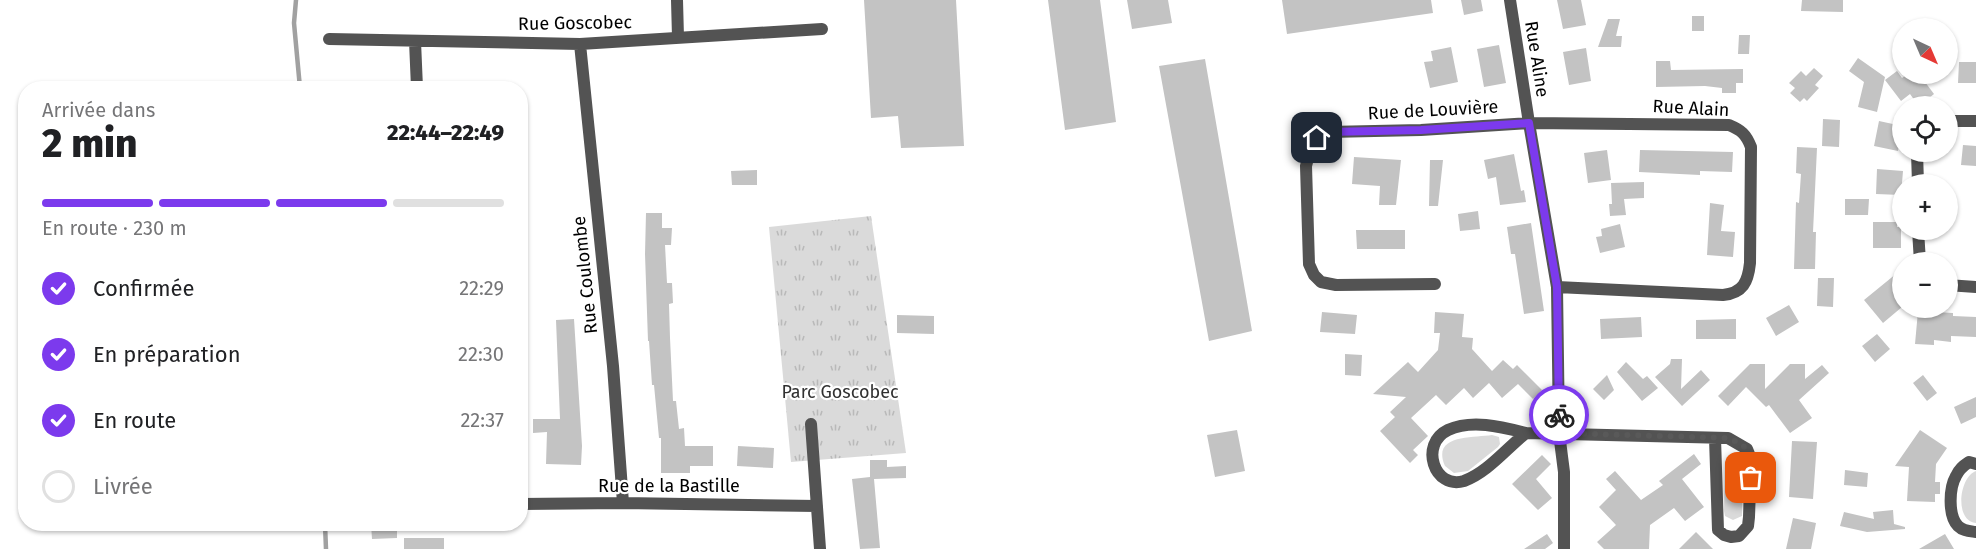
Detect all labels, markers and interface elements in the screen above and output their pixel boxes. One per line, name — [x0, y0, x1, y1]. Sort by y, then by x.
street label: Rue Goscobec — [518, 11, 633, 35]
north arrow — [1892, 18, 1958, 84]
map controls — [1892, 18, 1958, 318]
street label: Rue Aline — [1520, 19, 1554, 99]
street label: Rue Alain — [1652, 95, 1730, 121]
street label: Rue de Louvière — [1367, 96, 1499, 124]
button: locate — [1892, 96, 1958, 162]
text: Arrivée dans — [42, 98, 155, 122]
pin — [1291, 112, 1342, 163]
text: 22:44–22:49 — [387, 119, 504, 146]
text: 2 min — [42, 121, 138, 167]
icon: home — [1300, 121, 1333, 154]
button: + — [1892, 174, 1958, 240]
street label: Rue Coulombe — [568, 215, 602, 335]
text: En route · 230 m — [42, 216, 187, 240]
button: − — [1892, 252, 1958, 318]
icon: check — [42, 272, 75, 305]
text: Confirmée — [93, 275, 195, 302]
text: 22:29 — [459, 276, 504, 300]
icon: check — [42, 338, 75, 371]
text: En préparation — [93, 341, 241, 368]
text: 22:30 — [458, 342, 504, 366]
park label: Parc Goscobec — [781, 381, 899, 403]
courier — [1529, 385, 1589, 445]
icon: bike — [1543, 399, 1576, 432]
icon: check — [42, 404, 75, 437]
text: En route — [93, 407, 176, 434]
text: 22:37 — [460, 408, 504, 432]
pin — [1725, 452, 1776, 503]
icon: bag — [1734, 461, 1767, 494]
text: Livrée — [93, 473, 153, 500]
street label: Rue de la Bastille — [598, 475, 740, 497]

